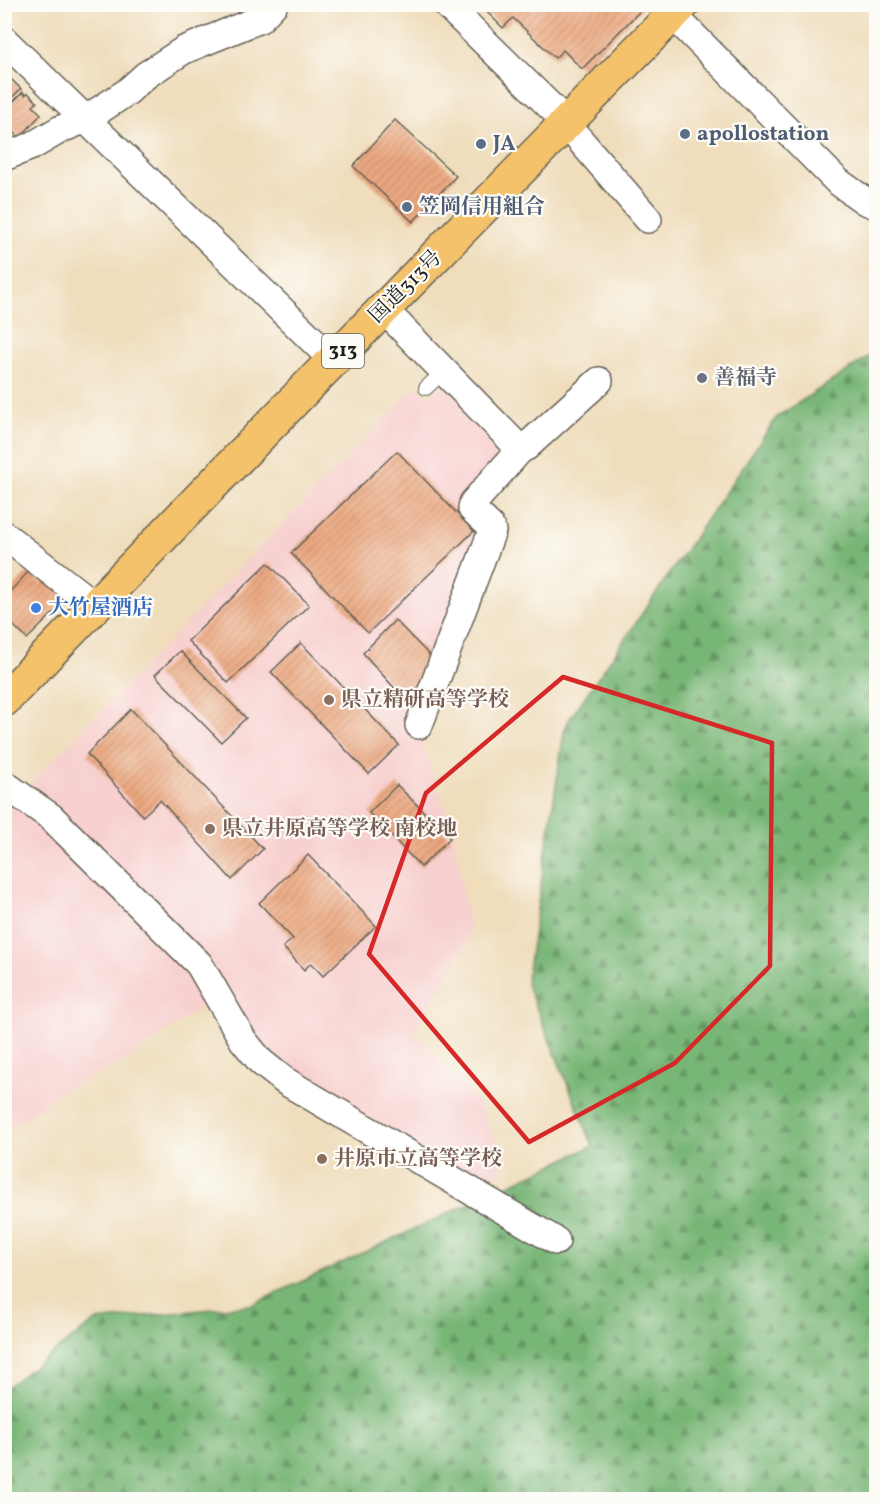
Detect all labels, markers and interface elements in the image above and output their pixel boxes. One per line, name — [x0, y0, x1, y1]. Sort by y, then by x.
place label: apollostation — [697, 120, 829, 149]
marker: apollostation — [678, 127, 692, 141]
place label: JA — [492, 130, 515, 159]
marker: JA — [474, 137, 488, 151]
place label: 笠岡信用組合 — [419, 193, 545, 222]
marker: 笠岡信用組合 — [400, 200, 414, 214]
street label: 国道313号 — [363, 244, 449, 330]
road number: 313 — [322, 334, 364, 368]
place label: 善福寺 — [714, 364, 777, 393]
marker: 善福寺 — [695, 371, 709, 385]
place label: 大竹屋酒店 — [48, 594, 153, 623]
marker: 大竹屋酒店 — [29, 601, 43, 615]
place label: 県立精研高等学校 — [341, 686, 509, 715]
marker: 県立精研高等学校 — [322, 693, 336, 707]
place label: 県立井原高等学校 南校地 — [222, 815, 457, 844]
marker: 県立井原高等学校 南校地 — [203, 822, 217, 836]
place label: 井原市立高等学校 — [334, 1145, 502, 1174]
marker: 井原市立高等学校 — [315, 1152, 329, 1166]

